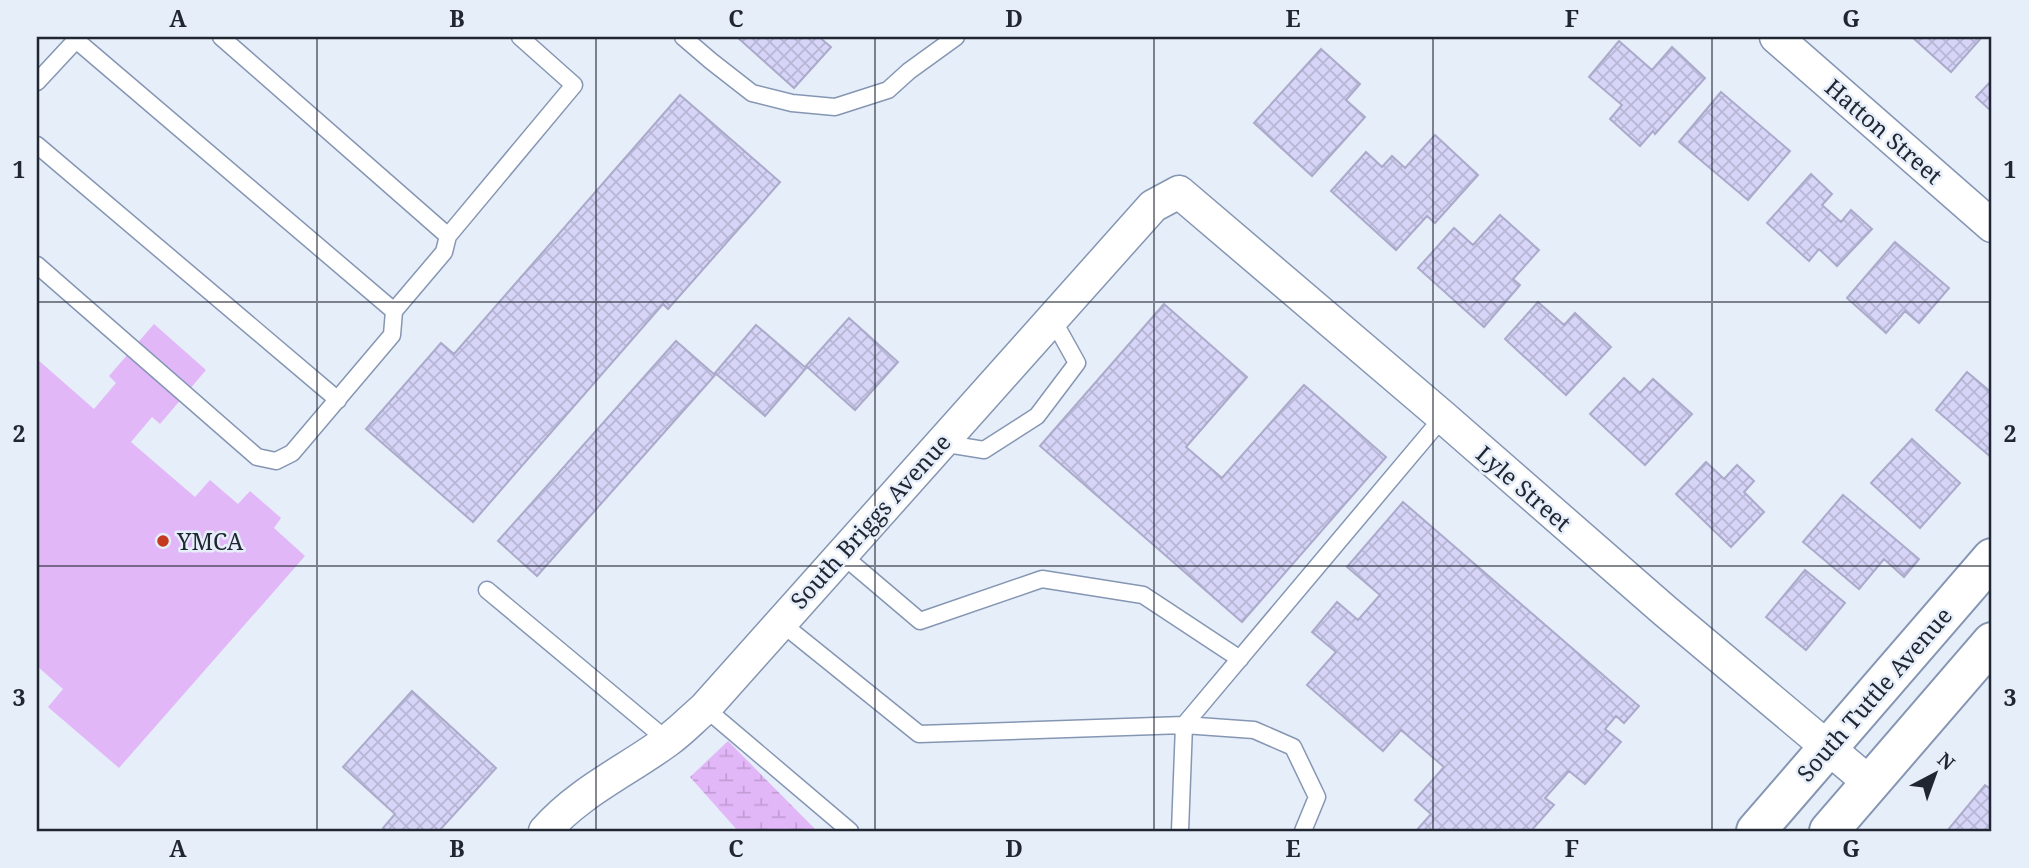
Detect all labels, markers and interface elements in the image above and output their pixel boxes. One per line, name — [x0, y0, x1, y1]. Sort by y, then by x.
text: A — [169, 2, 187, 34]
text: B — [449, 2, 465, 34]
text: C — [728, 2, 744, 34]
text: D — [1005, 2, 1023, 34]
text: E — [1285, 2, 1301, 34]
text: F — [1565, 2, 1579, 34]
text: G — [1842, 2, 1860, 34]
street label: Hatton Street — [1819, 71, 1949, 191]
text: 1 — [13, 153, 26, 185]
text: 1 — [2004, 153, 2017, 185]
text: 2 — [13, 417, 26, 449]
text: 2 — [2004, 417, 2017, 449]
street label: South Briggs Avenue — [783, 426, 957, 616]
street label: Lyle Street — [1470, 438, 1578, 538]
place label: YMCA — [176, 525, 244, 557]
marker: YMCA — [155, 533, 171, 549]
street label: South Tuttle Avenue — [1789, 600, 1959, 788]
text: 3 — [13, 681, 26, 713]
text: 3 — [2004, 681, 2017, 713]
north arrow — [1899, 738, 1969, 808]
text: N — [1932, 746, 1960, 776]
text: A — [169, 832, 187, 864]
text: B — [449, 832, 465, 864]
text: C — [728, 832, 744, 864]
text: D — [1005, 832, 1023, 864]
text: E — [1285, 832, 1301, 864]
text: F — [1565, 832, 1579, 864]
text: G — [1842, 832, 1860, 864]

